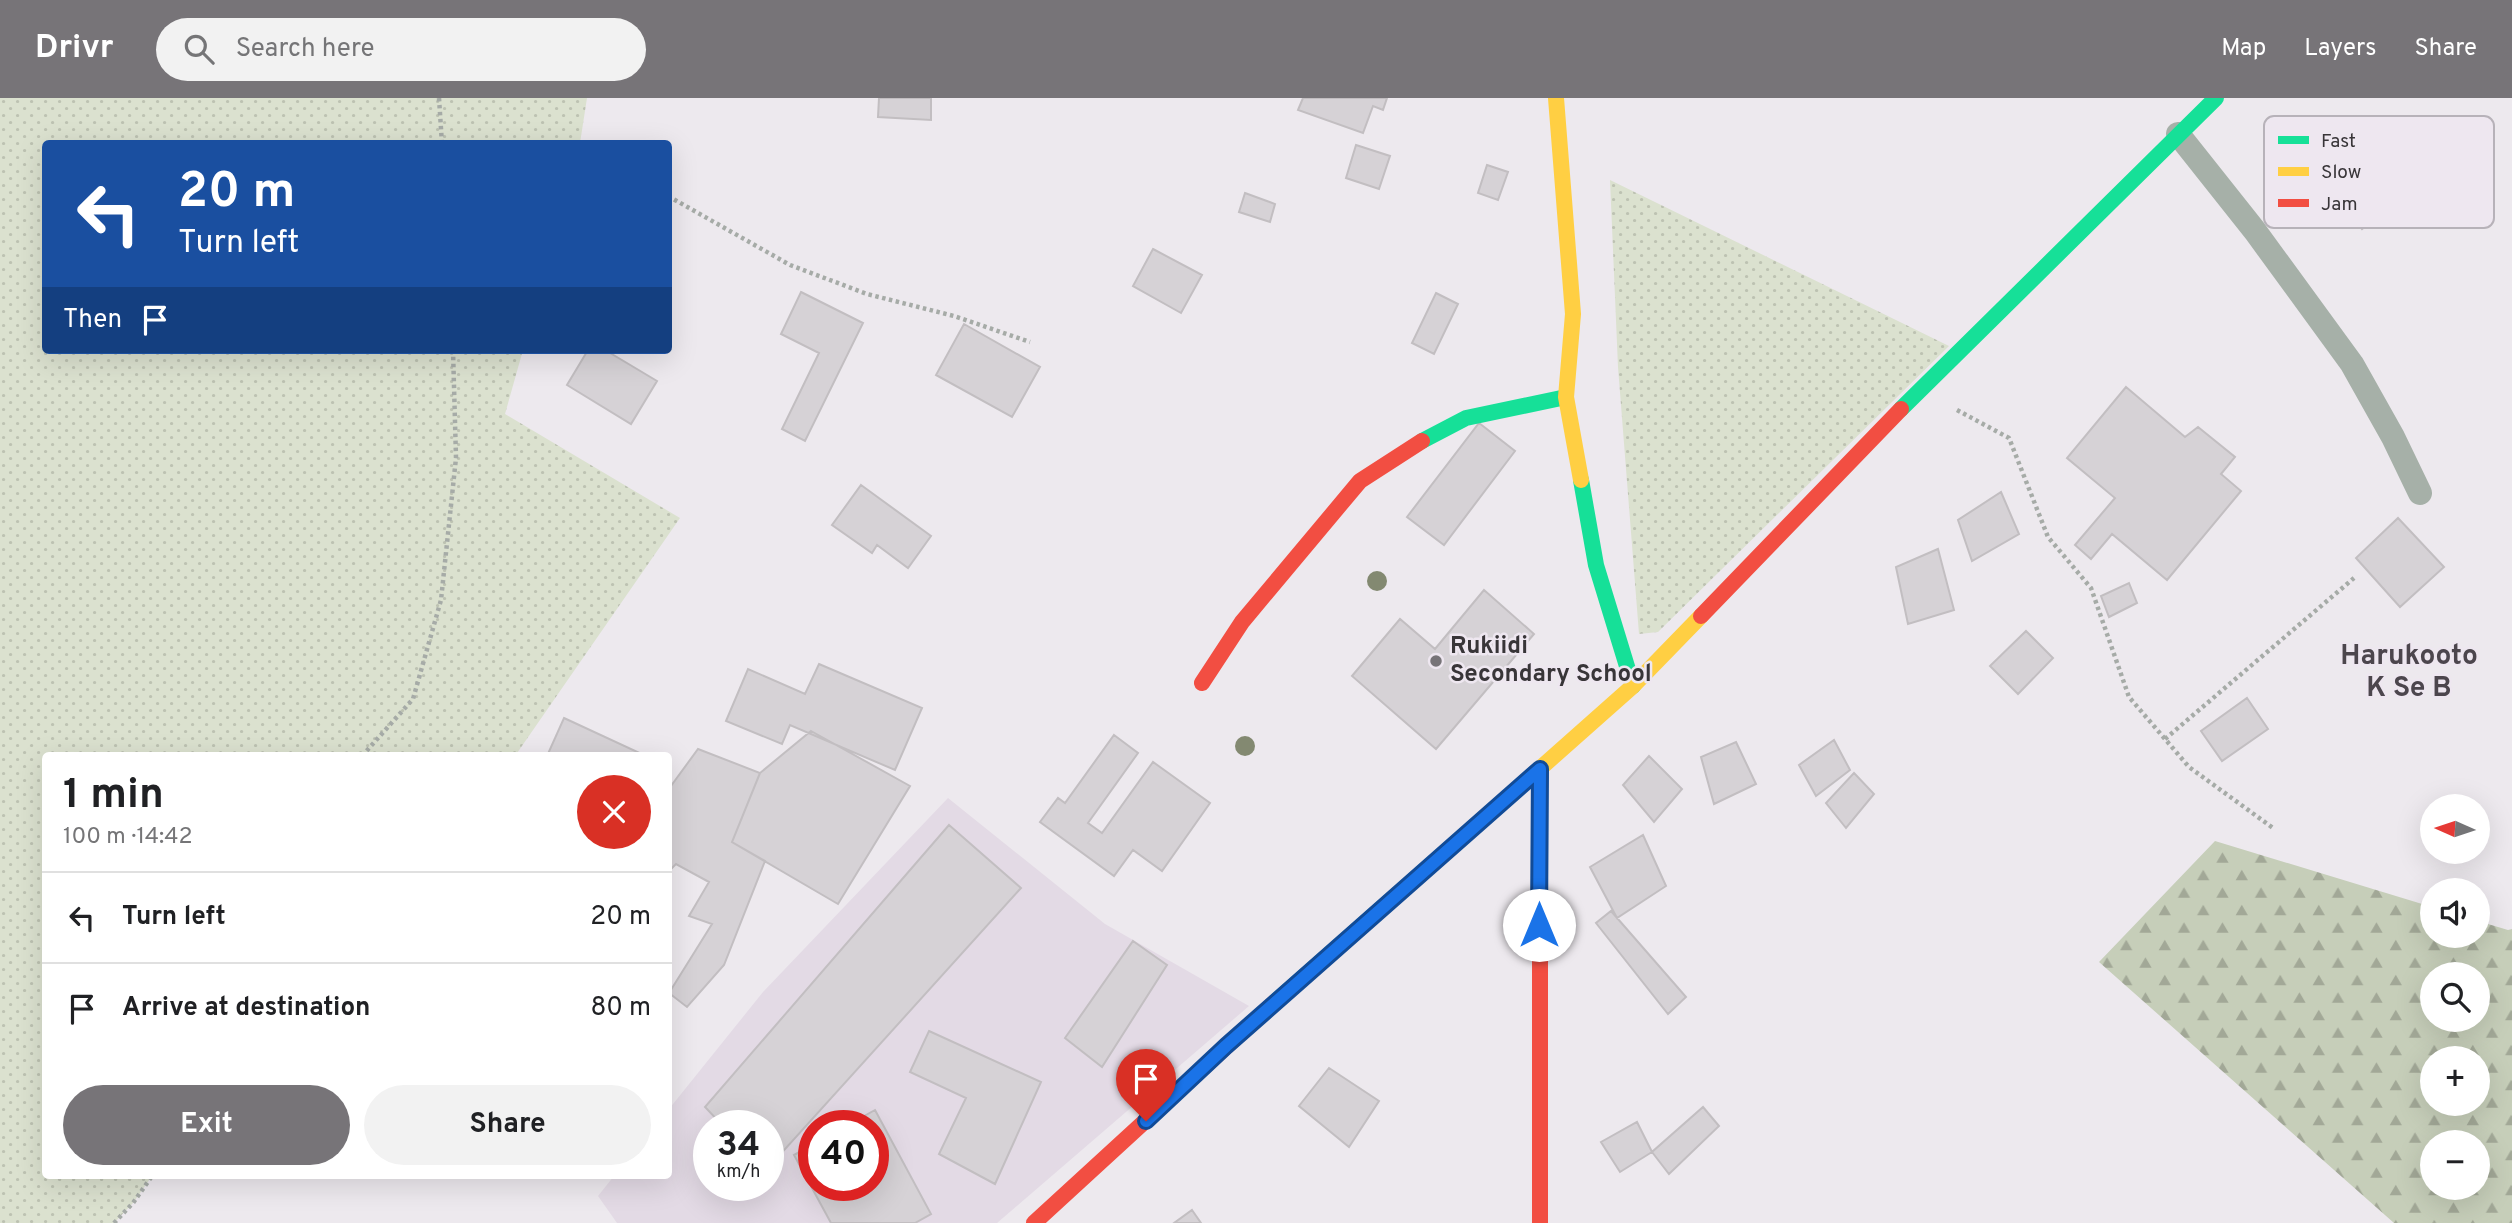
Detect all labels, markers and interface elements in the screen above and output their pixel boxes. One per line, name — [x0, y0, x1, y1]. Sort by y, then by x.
search box — [156, 18, 646, 81]
text: Drivr — [35, 28, 114, 70]
icon: search — [180, 30, 218, 68]
text: Search here — [236, 33, 375, 66]
text: Map — [2221, 34, 2266, 64]
text: Layers — [2304, 34, 2376, 64]
text: Share — [2414, 34, 2477, 64]
legend — [2264, 116, 2494, 228]
text: Fast — [2321, 130, 2356, 154]
text: Slow — [2321, 161, 2361, 185]
text: 20 m — [178, 163, 295, 225]
icon: left — [63, 168, 154, 259]
text: Jam — [2321, 193, 2358, 217]
text: Turn left — [178, 224, 299, 264]
icon: arrive — [136, 301, 174, 339]
text: Then — [63, 304, 122, 337]
place label: Rukiidi Secondary School — [1450, 632, 1652, 690]
district label: Harukooto K Se B — [2340, 639, 2478, 707]
marker: Rukiidi Secondary School — [1428, 653, 1444, 669]
text: 1 min — [63, 770, 164, 823]
button: close — [577, 775, 651, 849]
north arrow — [2420, 794, 2490, 864]
map controls — [2420, 794, 2490, 1200]
text: 100 m · 14:42 — [63, 823, 193, 852]
button: sound — [2420, 878, 2490, 948]
position arrow — [1502, 888, 1576, 962]
icon: left — [63, 899, 101, 937]
text: Turn left — [122, 901, 226, 934]
text: 20 m — [590, 901, 651, 934]
button: search — [2420, 962, 2490, 1032]
icon: arrive — [63, 990, 101, 1028]
text: Arrive at destination — [122, 992, 370, 1025]
text: 80 m — [591, 992, 651, 1025]
button: + — [2420, 1046, 2490, 1116]
pin — [1116, 1049, 1176, 1121]
icon: arrive — [1127, 1060, 1165, 1098]
button: Exit — [63, 1085, 350, 1165]
button: Share — [364, 1085, 651, 1165]
speed limit sign: 40 — [798, 1110, 889, 1201]
text: 34 — [717, 1124, 760, 1168]
button: − — [2420, 1130, 2490, 1200]
text: km/h — [717, 1161, 760, 1184]

